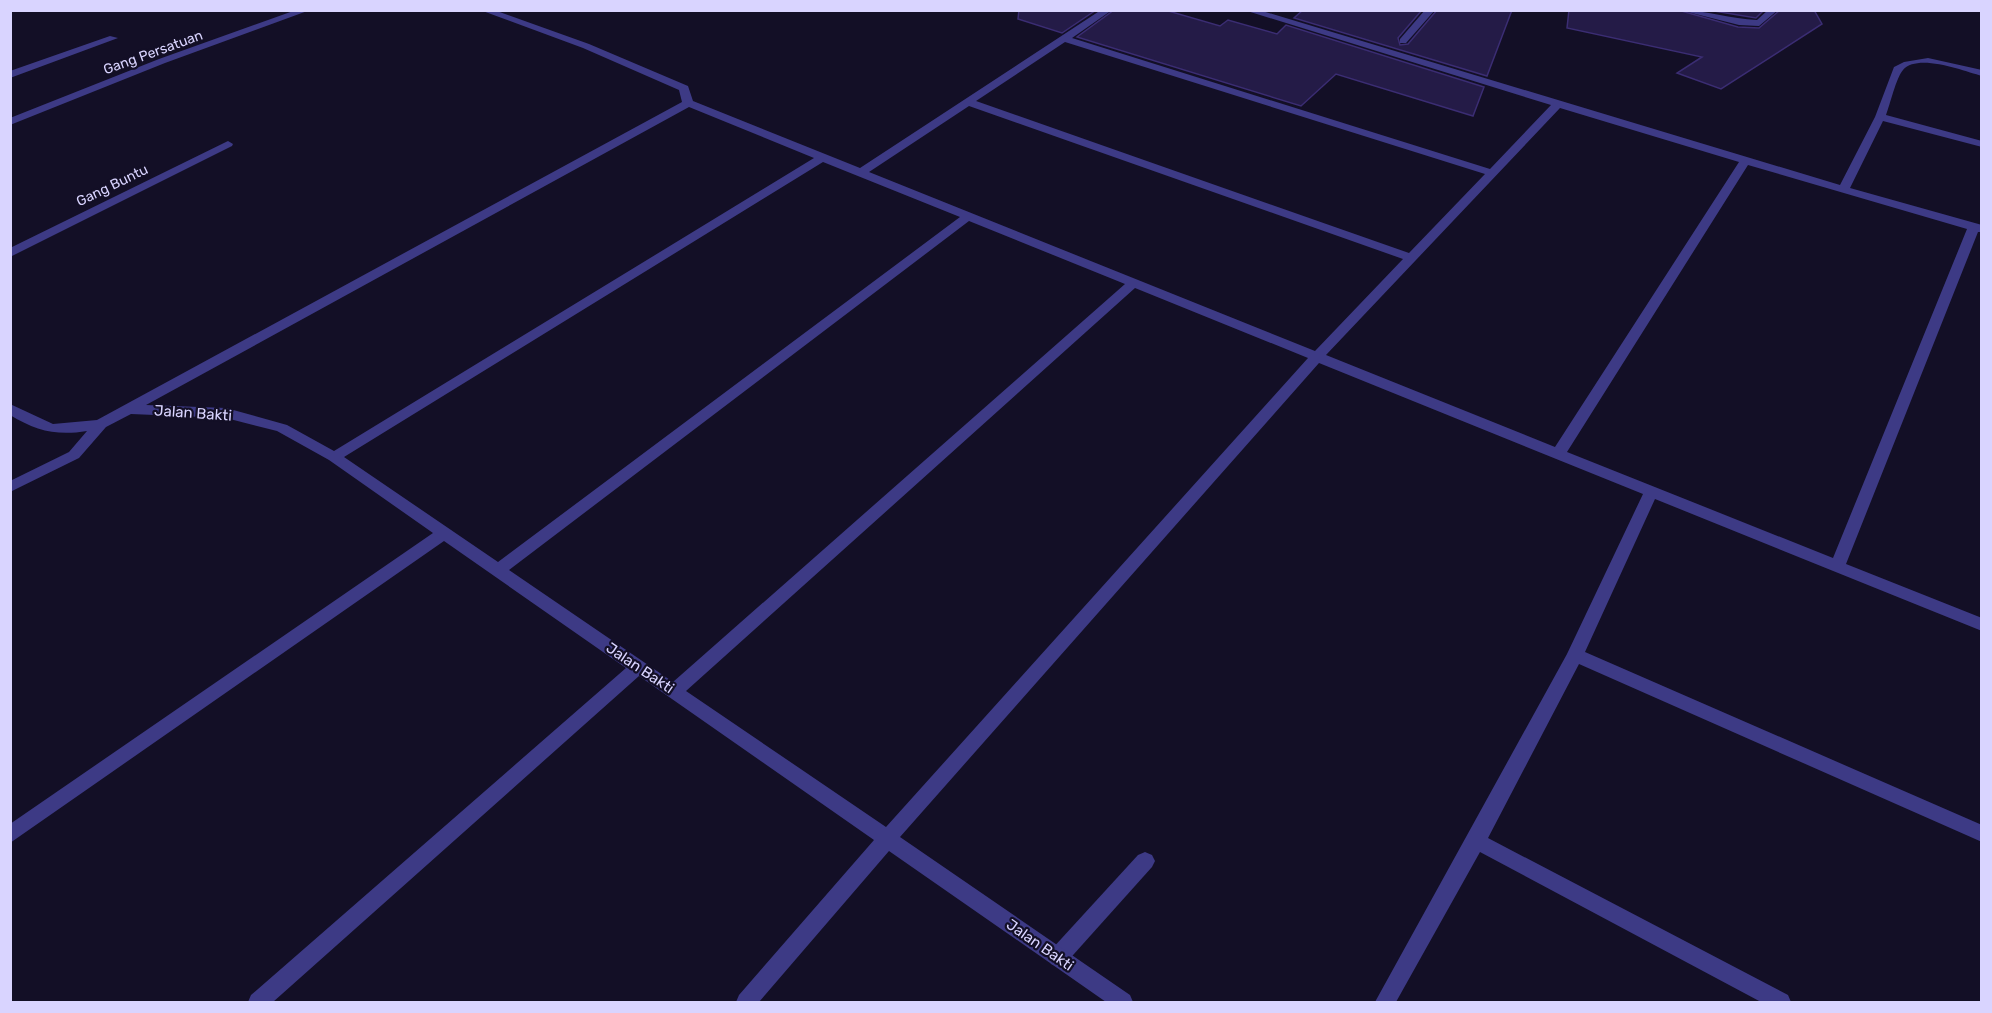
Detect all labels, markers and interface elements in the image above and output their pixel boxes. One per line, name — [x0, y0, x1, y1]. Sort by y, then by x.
street label: Gang Persatuan — [101, 27, 205, 78]
street label: Gang Buntu — [74, 161, 151, 210]
street label: Jalan Bakti — [153, 401, 233, 425]
street label: Jalan Bakti — [603, 639, 677, 697]
street label: Jalan Bakti — [1003, 915, 1077, 975]

